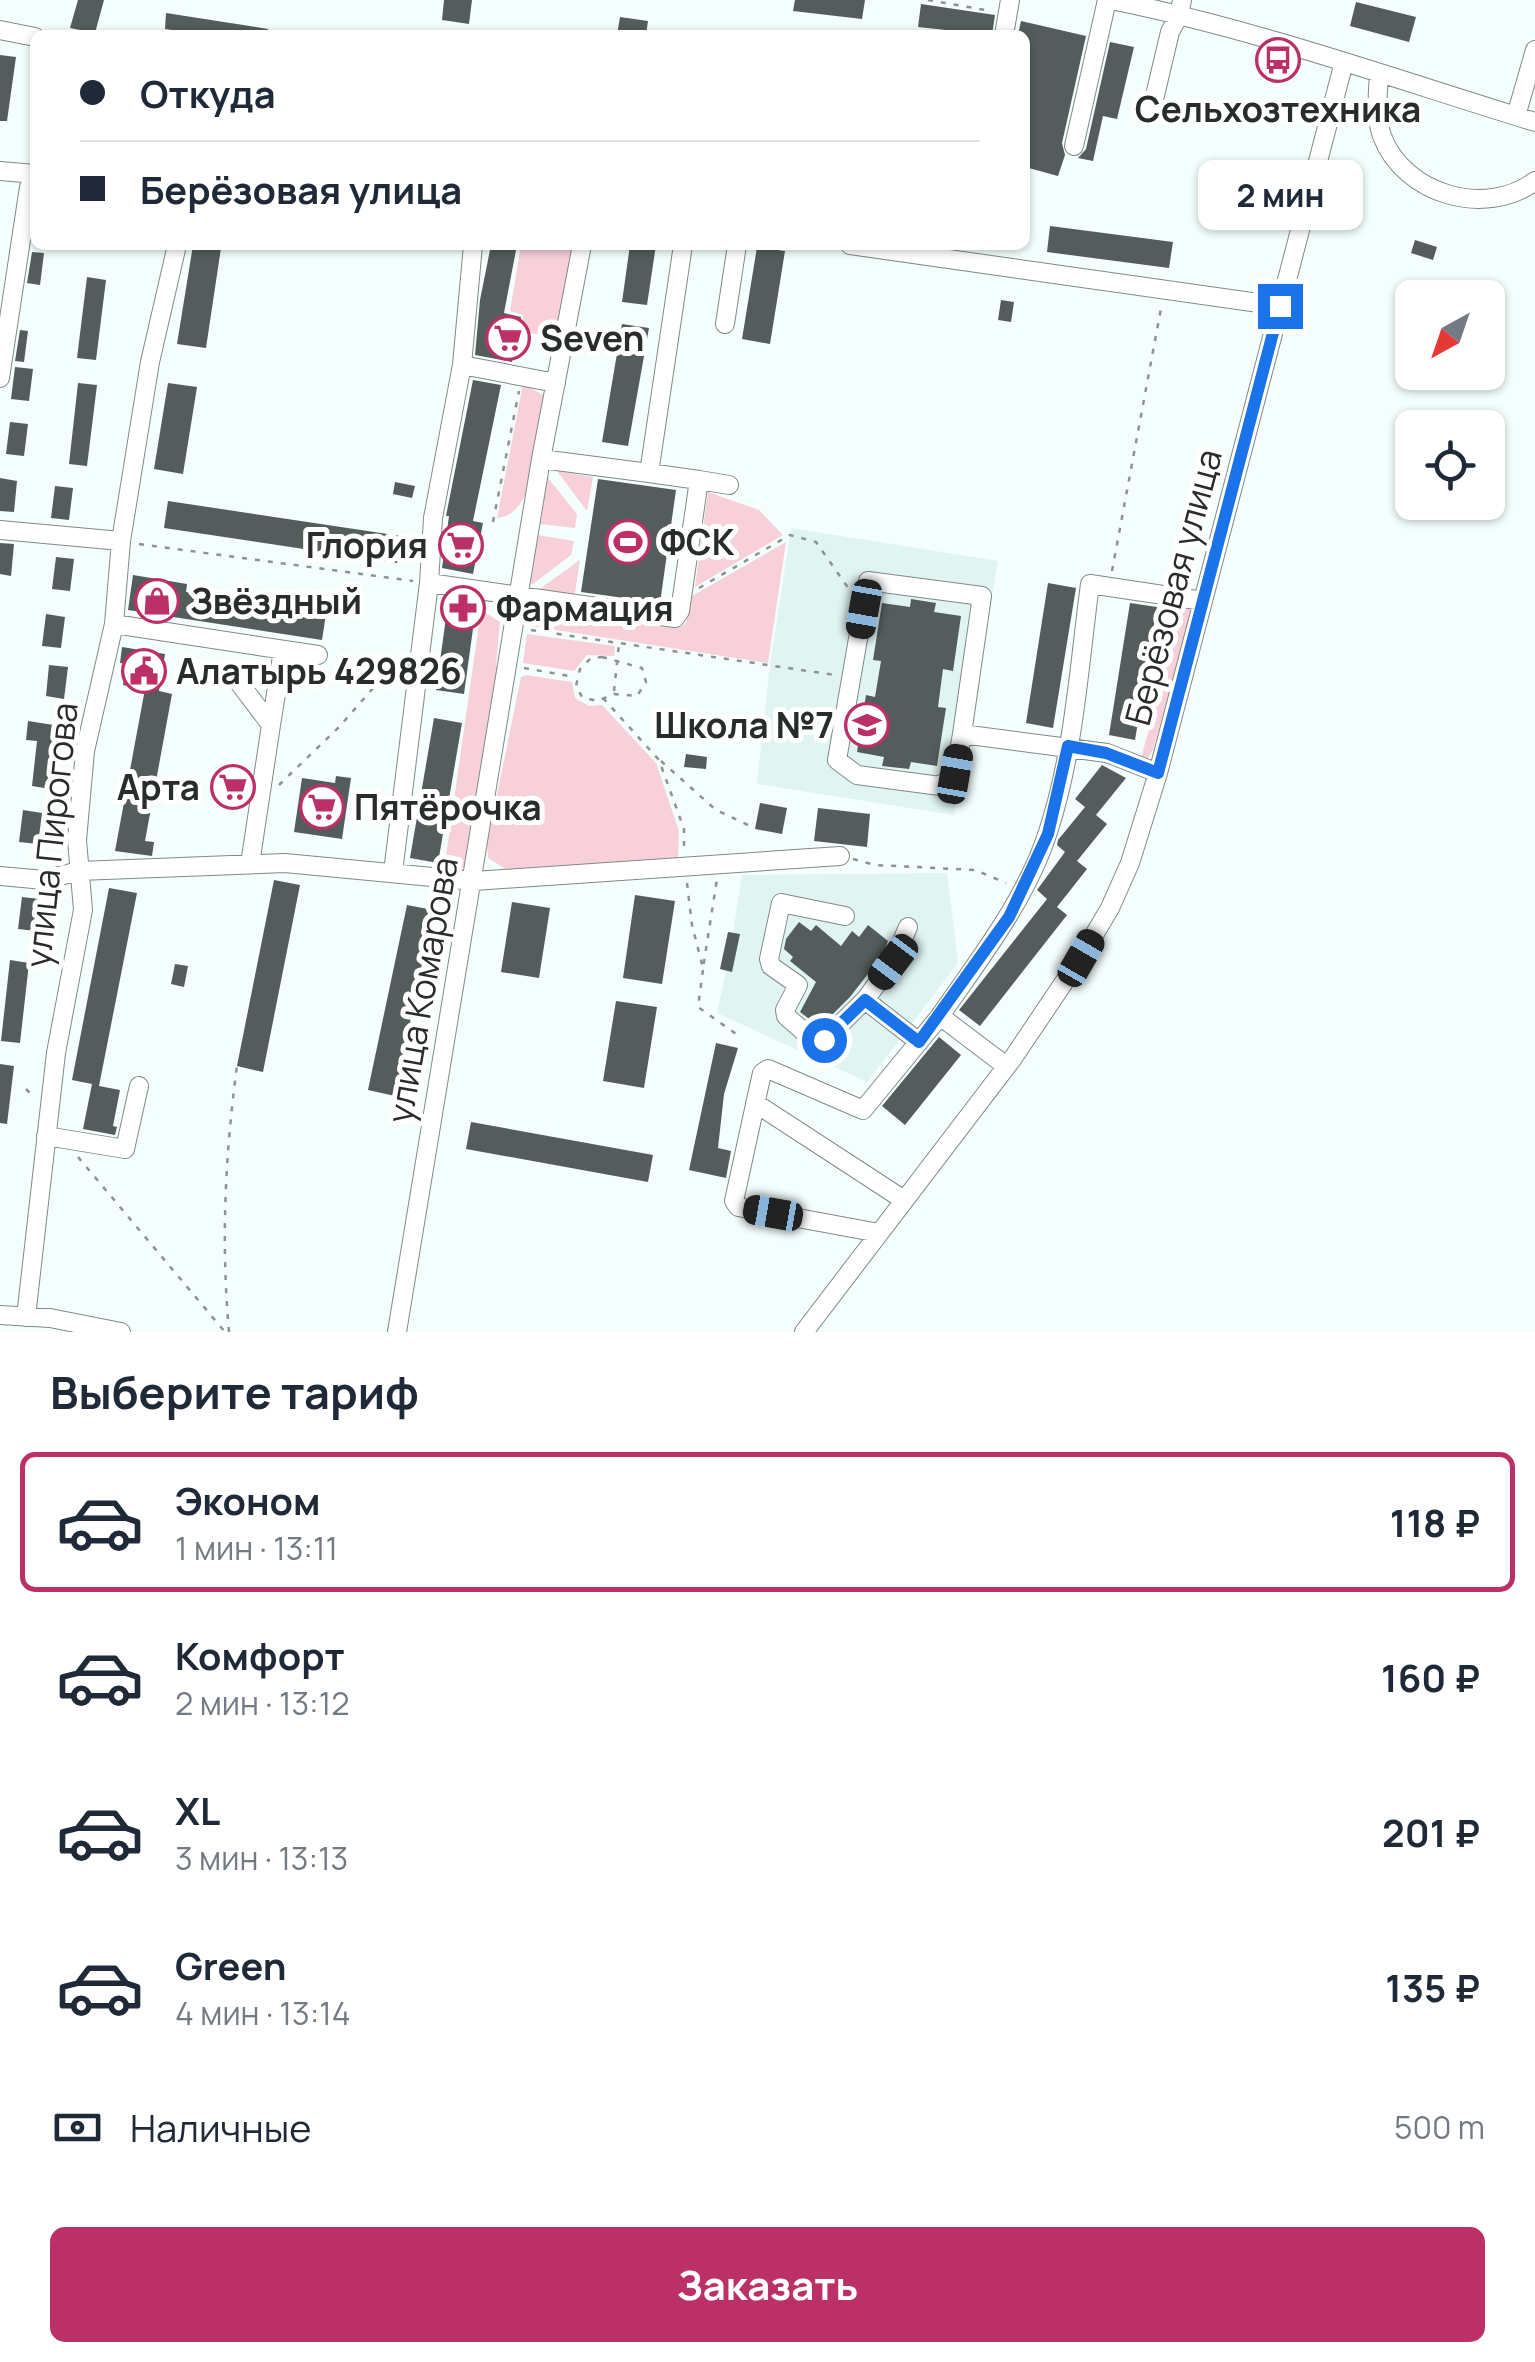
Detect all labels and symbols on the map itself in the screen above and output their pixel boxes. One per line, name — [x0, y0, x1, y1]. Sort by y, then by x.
bus stop icon: Сельхозтехника — [1255, 37, 1301, 83]
place label: Сельхозтехника — [1135, 85, 1421, 133]
callout: 2 мин — [1198, 161, 1362, 231]
north arrow — [1395, 280, 1505, 390]
route end — [1258, 284, 1303, 329]
place label: Seven — [540, 314, 644, 362]
supermarket icon: Seven — [485, 315, 531, 361]
street label: Берёзовая улица — [1113, 444, 1233, 730]
place label: ФСК — [660, 518, 735, 566]
sports icon: ФСК — [605, 519, 651, 565]
place label: Глория — [306, 521, 428, 569]
supermarket icon: Глория — [438, 522, 484, 568]
place label: Звёздный — [190, 577, 362, 625]
car — [844, 577, 884, 641]
shop icon: Звёздный — [134, 578, 180, 624]
place label: Фармация — [496, 584, 674, 632]
pharmacy icon: Фармация — [440, 585, 486, 631]
place label: Алатырь 429826 — [176, 647, 462, 695]
public building icon: Алатырь 429826 — [121, 648, 167, 694]
street label: улица Пирогова — [13, 700, 89, 970]
place label: Школа №7 — [654, 701, 834, 749]
school or university icon: Школа №7 — [844, 702, 890, 748]
car — [935, 742, 975, 806]
place label: Арта — [117, 763, 200, 811]
supermarket icon: Арта — [210, 764, 256, 810]
place label: Пятёрочка — [354, 783, 542, 831]
supermarket icon: Пятёрочка — [299, 784, 345, 830]
street label: улица Комарова — [375, 853, 469, 1127]
car — [1053, 925, 1109, 991]
car — [863, 929, 923, 995]
route start — [802, 1018, 847, 1063]
car — [741, 1193, 805, 1233]

